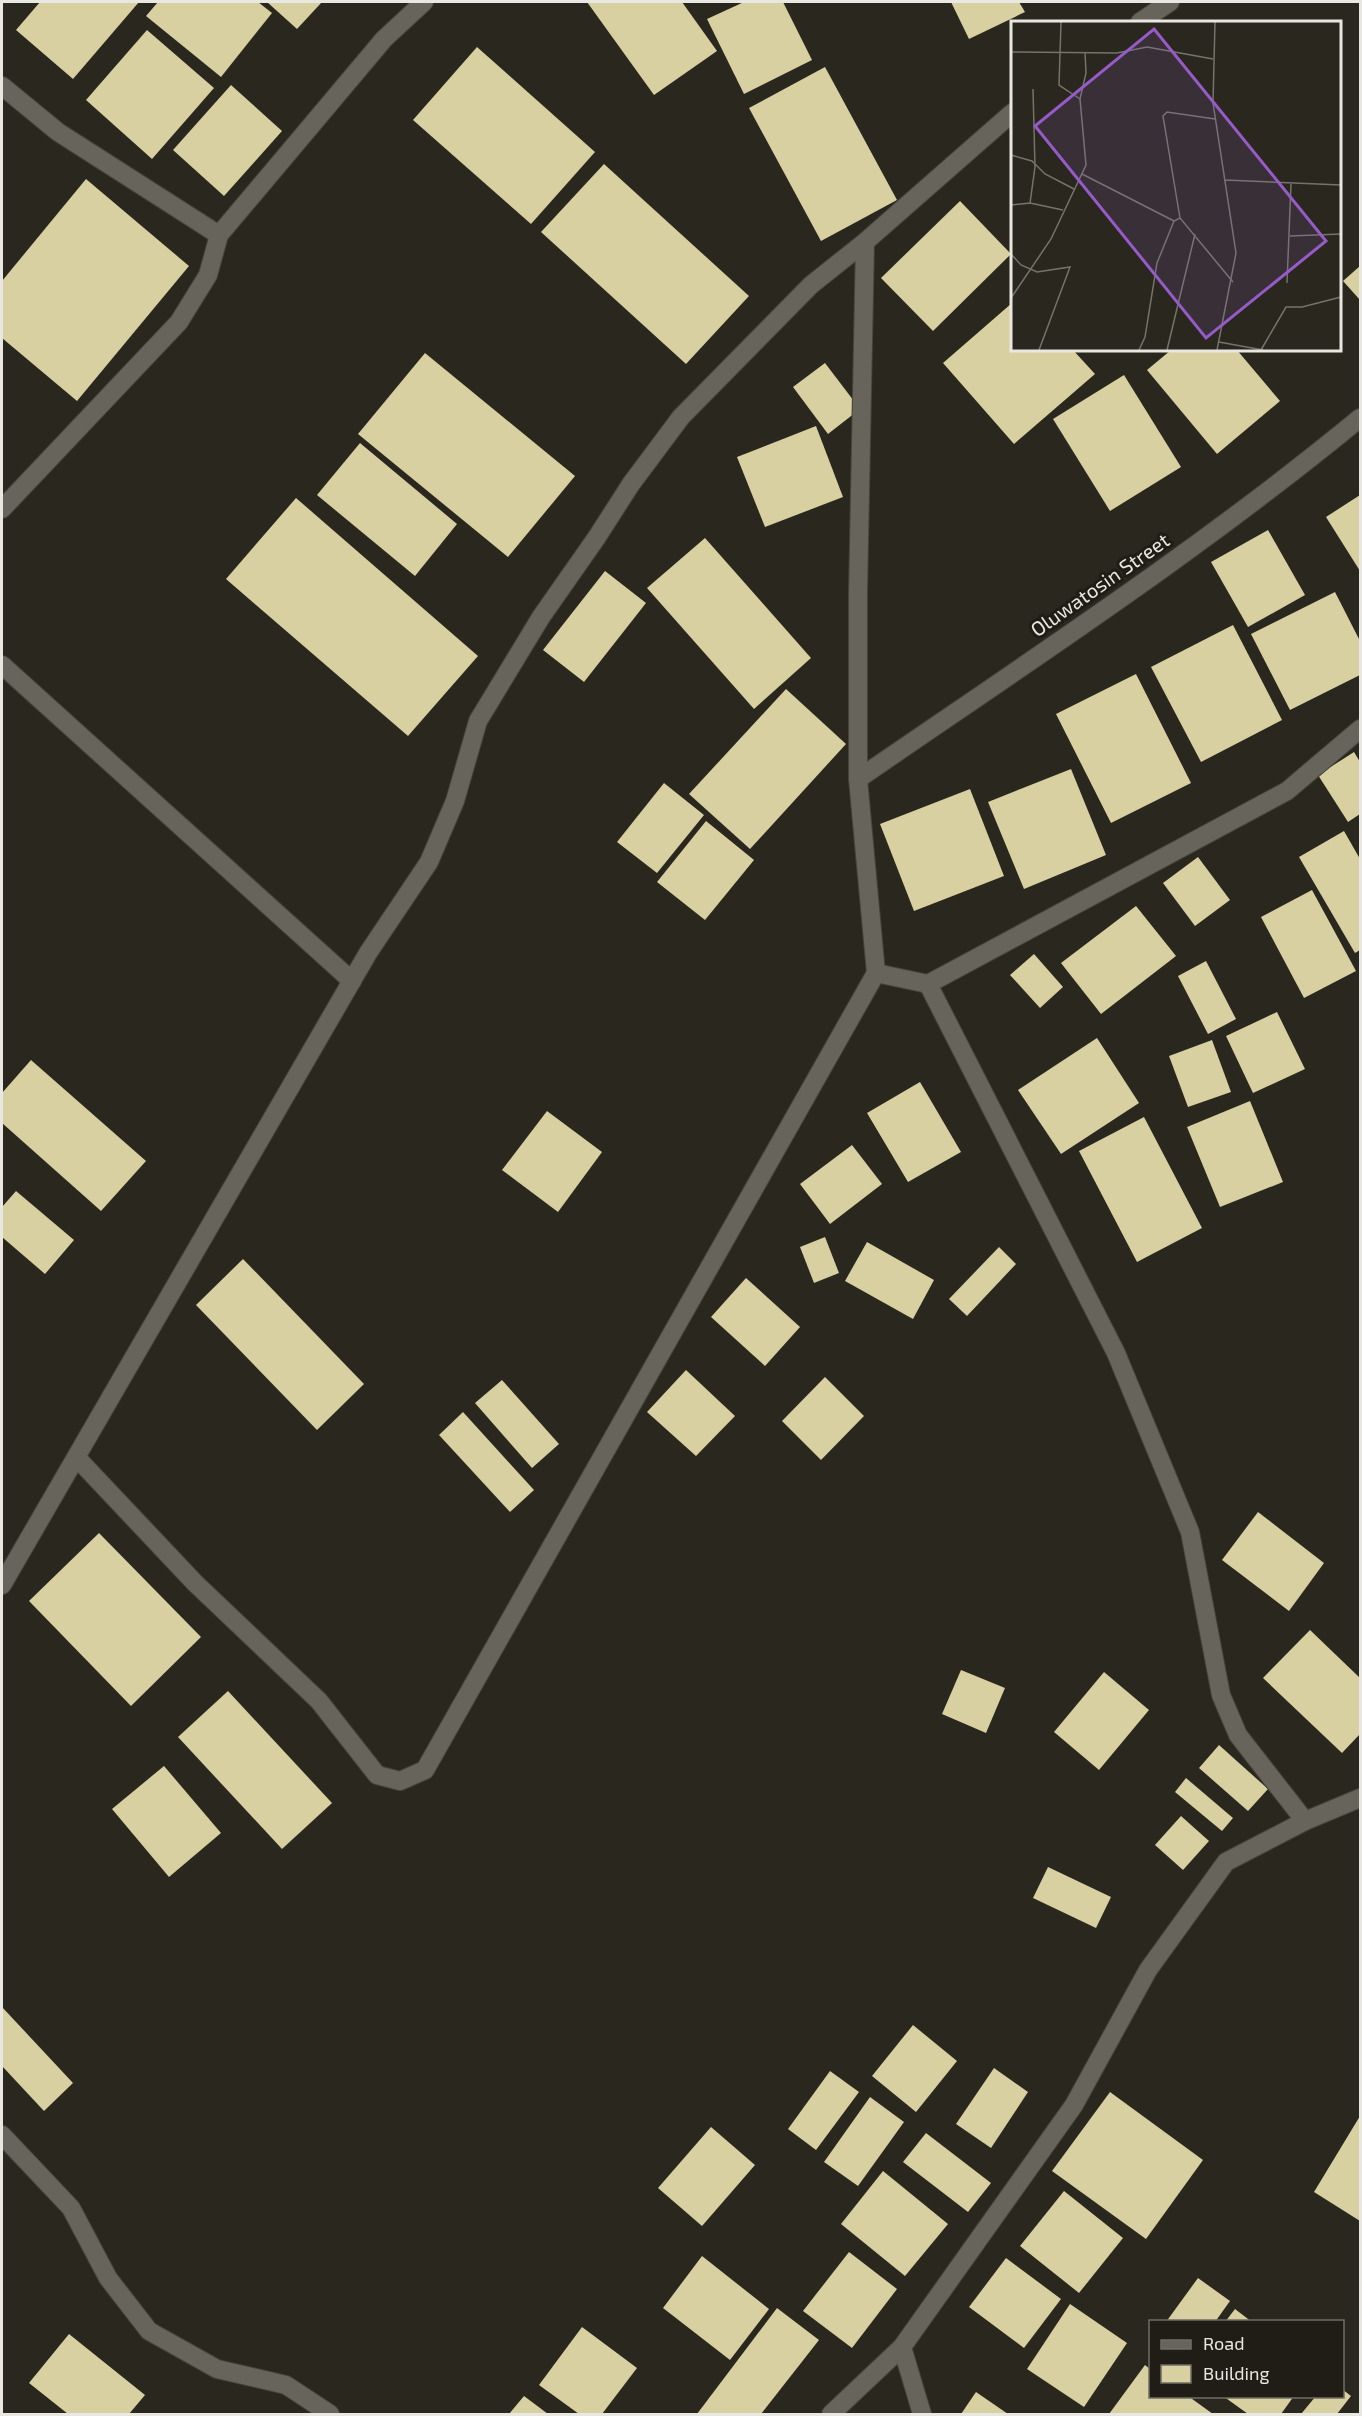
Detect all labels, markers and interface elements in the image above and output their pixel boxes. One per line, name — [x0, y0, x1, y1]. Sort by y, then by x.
inset map — [1011, 21, 1341, 351]
street label: Oluwatosin Street — [1025, 527, 1174, 641]
legend — [1149, 2320, 1344, 2398]
text: Road — [1203, 2332, 1244, 2354]
text: Building — [1203, 2362, 1270, 2384]

